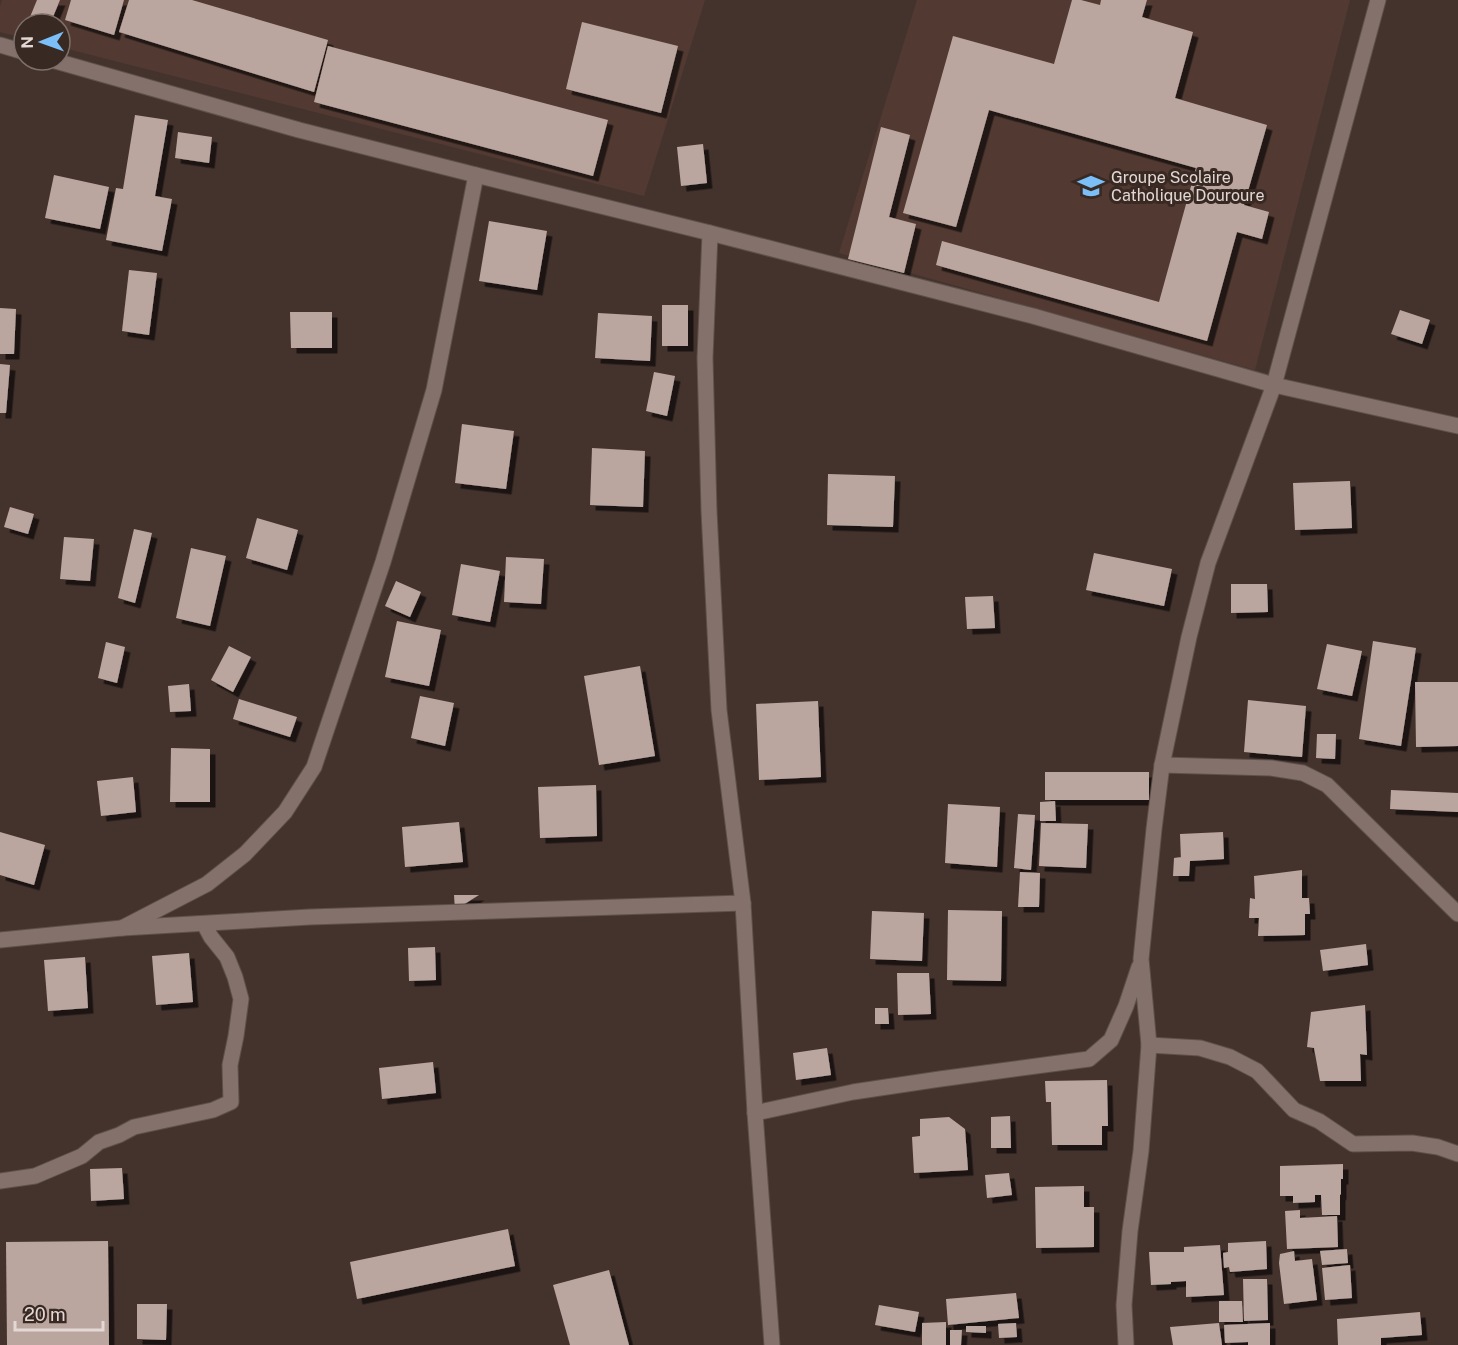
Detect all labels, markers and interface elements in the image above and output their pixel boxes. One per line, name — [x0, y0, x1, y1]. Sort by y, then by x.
north arrow — [12, 12, 72, 72]
text: N — [18, 36, 37, 49]
place label: Groupe Scolaire Catholique Douroure — [1111, 168, 1265, 205]
school or university icon: Groupe Scolaire Catholique Douroure — [1076, 171, 1106, 201]
scale bar — [15, 1294, 104, 1332]
text: 20 m — [24, 1304, 66, 1325]

